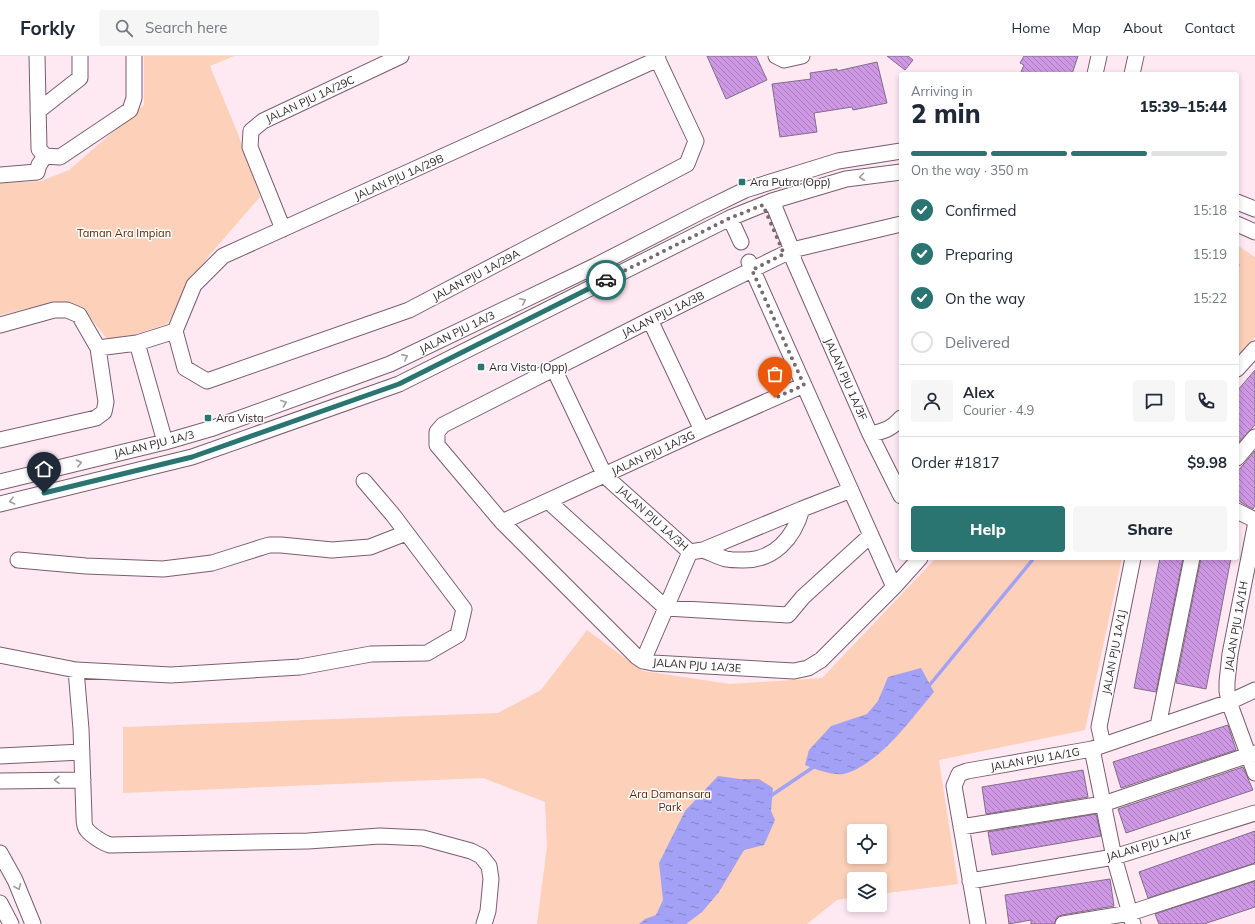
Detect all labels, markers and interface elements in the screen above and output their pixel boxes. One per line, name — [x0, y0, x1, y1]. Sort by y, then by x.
search box — [99, 10, 379, 46]
text: Forkly — [20, 16, 75, 40]
icon: search — [113, 17, 135, 39]
text: Search here — [145, 18, 227, 37]
text: Home — [1011, 19, 1050, 37]
text: Map — [1072, 19, 1101, 37]
text: About — [1123, 19, 1163, 37]
text: Contact — [1185, 19, 1235, 37]
street label: JALAN PJU 1A/29C — [263, 72, 357, 126]
text: Arriving in — [911, 83, 973, 99]
text: 2 min — [911, 97, 981, 130]
text: 15:39–15:44 — [1140, 97, 1227, 116]
street label: JALAN PJU 1A/29B — [352, 151, 446, 203]
text: On the way · 350 m — [911, 162, 1028, 178]
one-way arrow — [859, 172, 865, 181]
place label: Ara Putra (Opp) — [750, 175, 831, 189]
marker: Ara Putra (Opp) — [737, 177, 747, 187]
icon: check — [911, 199, 933, 221]
text: Confirmed — [945, 201, 1016, 220]
text: 15:18 — [1193, 202, 1227, 218]
park label: Taman Ara Impian — [77, 226, 171, 240]
icon: check — [911, 243, 933, 265]
text: Preparing — [945, 245, 1013, 264]
street label: JALAN PJU 1A/29A — [430, 246, 522, 304]
text: 15:19 — [1193, 246, 1227, 262]
courier — [586, 260, 626, 300]
icon: car — [595, 269, 617, 291]
icon: check — [911, 287, 933, 309]
street label: JALAN PJU 1A/3B — [620, 288, 706, 340]
text: On the way — [945, 289, 1025, 308]
text: 15:22 — [1193, 290, 1227, 306]
one-way arrow — [518, 298, 526, 306]
street label: JALAN PJU 1A/3 — [417, 308, 497, 356]
text: Delivered — [945, 333, 1010, 352]
street label: JALAN PJU 1A/3F — [822, 336, 870, 422]
one-way arrow — [401, 354, 409, 362]
pin — [758, 357, 792, 398]
place label: Ara Vista (Opp) — [489, 360, 568, 374]
marker: Ara Vista (Opp) — [476, 362, 486, 372]
icon: bag — [764, 363, 786, 385]
button: person — [911, 380, 953, 422]
button: chat — [1133, 380, 1175, 422]
button: phone — [1185, 380, 1227, 422]
text: Alex — [963, 383, 995, 402]
one-way arrow — [280, 399, 287, 407]
text: Courier · 4.9 — [963, 402, 1034, 418]
place label: Ara Vista — [216, 411, 264, 425]
marker: Ara Vista — [203, 413, 213, 423]
street label: JALAN PJU 1A/3 — [112, 427, 196, 461]
street label: JALAN PJU 1A/3G — [609, 428, 697, 478]
pin — [27, 452, 61, 493]
text: Order #1817 — [911, 453, 999, 472]
text: $9.98 — [1187, 453, 1227, 472]
icon: home — [33, 458, 55, 480]
one-way arrow — [76, 459, 82, 467]
street label: JALAN PJU 1A/3H — [615, 482, 691, 554]
one-way arrow — [9, 497, 15, 505]
button: Help — [911, 506, 1065, 552]
button: Share — [1073, 506, 1227, 552]
street label: JALAN PJU 1A/1H — [1221, 580, 1251, 672]
street label: JALAN PJU 1A/1J — [1099, 608, 1129, 696]
street label: JALAN PJU 1A/3E — [652, 655, 742, 675]
street label: JALAN PJU 1A/1G — [989, 744, 1081, 774]
one-way arrow — [54, 776, 60, 784]
park label: Ara Damansara Park — [629, 787, 711, 814]
map controls — [847, 824, 887, 912]
button: locate — [847, 824, 887, 864]
street label: JALAN PJU 1A/1F — [1104, 826, 1194, 864]
button: layers — [847, 872, 887, 912]
one-way arrow — [14, 884, 22, 891]

